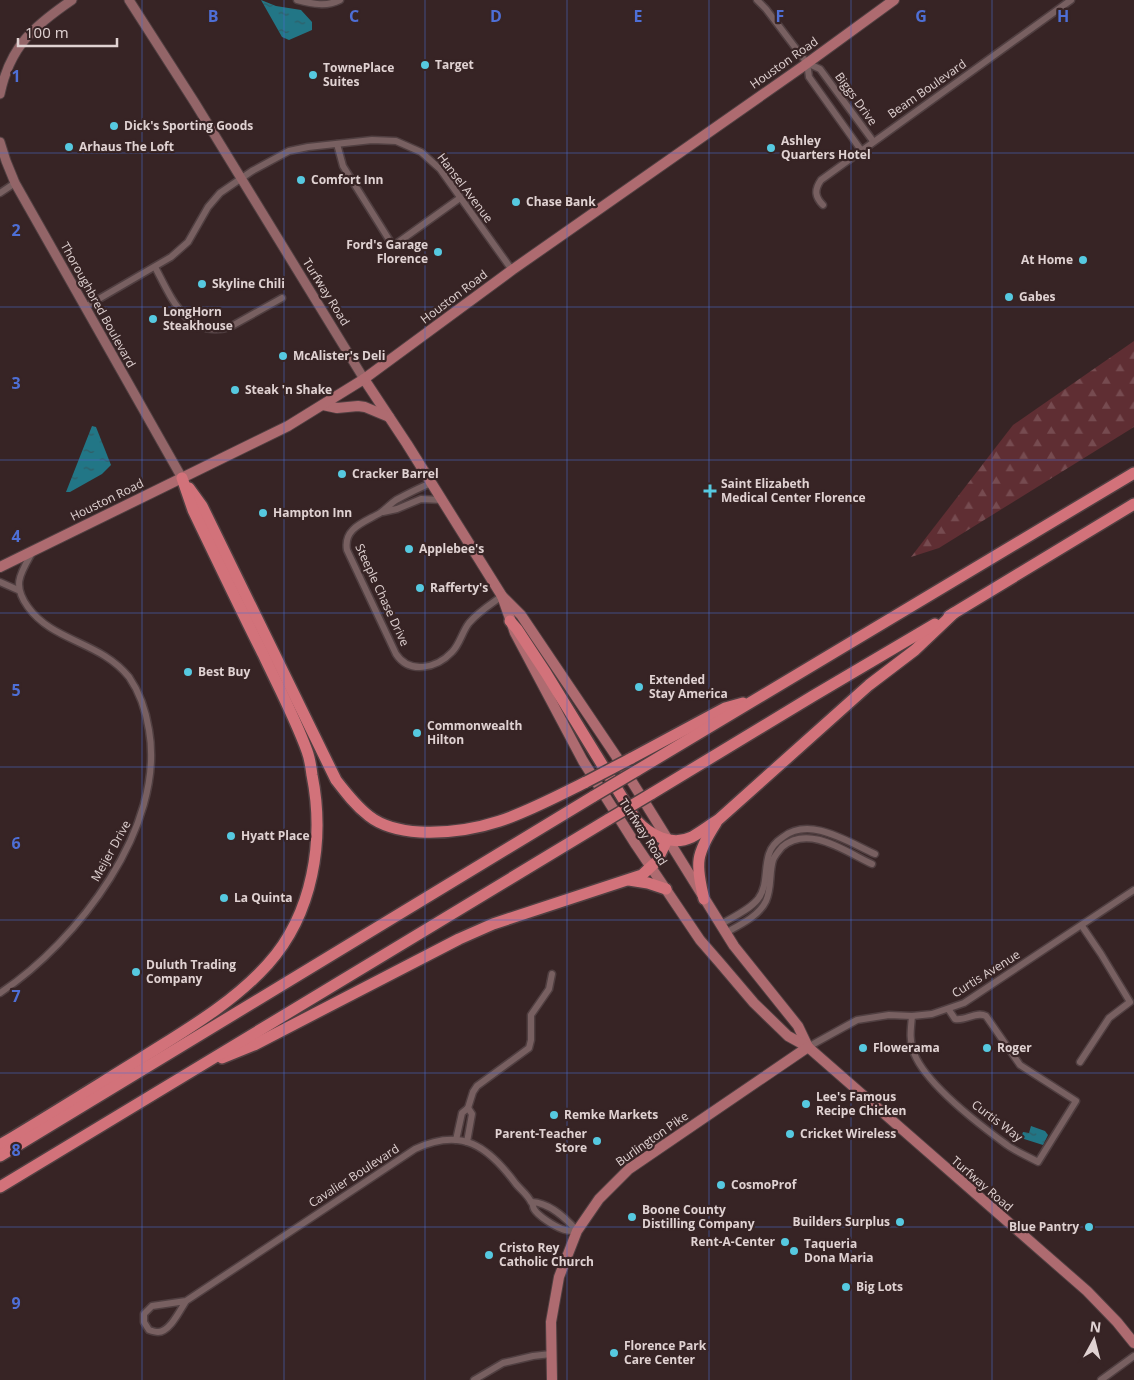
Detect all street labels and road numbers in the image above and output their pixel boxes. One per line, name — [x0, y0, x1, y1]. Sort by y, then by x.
street label: Houston Road — [746, 33, 821, 92]
street label: Beam Boulevard — [884, 55, 969, 122]
street label: Biggs Drive — [831, 69, 882, 129]
street label: Hansel Avenue — [434, 149, 497, 226]
street label: Thoroughbred Boulevard — [57, 239, 140, 371]
street label: Turfway Road — [299, 255, 354, 329]
street label: Houston Road — [417, 266, 491, 327]
street label: Houston Road — [67, 474, 146, 525]
street label: Steeple Chase Drive — [351, 541, 414, 649]
street label: Turfway Road — [615, 795, 671, 868]
street label: Meijer Drive — [87, 817, 135, 884]
street label: Curtis Avenue — [948, 946, 1023, 1001]
street label: Curtis Way — [968, 1096, 1027, 1146]
street label: Burlington Pike — [612, 1107, 692, 1170]
street label: Cavalier Boulevard — [305, 1140, 402, 1211]
street label: Turfway Road — [948, 1152, 1017, 1215]

